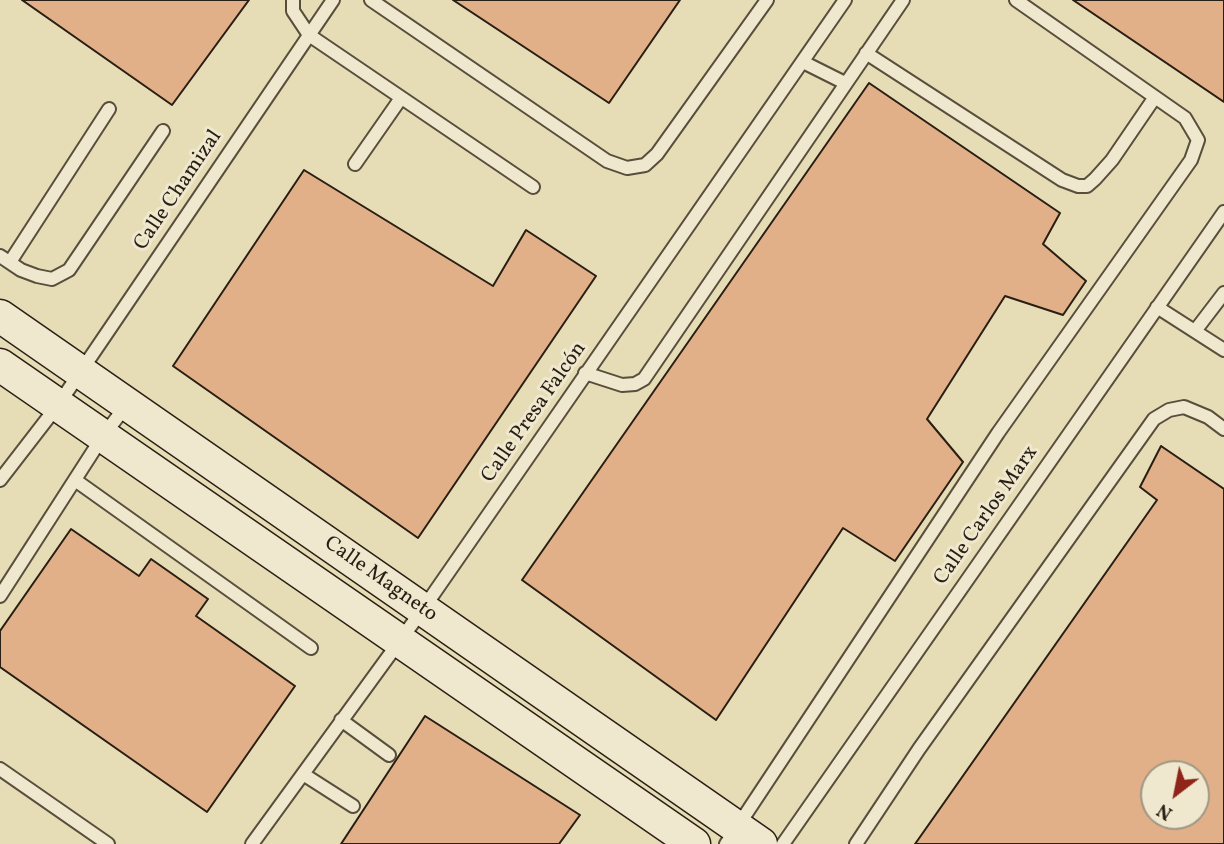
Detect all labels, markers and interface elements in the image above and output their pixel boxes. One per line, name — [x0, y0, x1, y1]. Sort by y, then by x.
street label: Calle Chamizal — [129, 126, 229, 256]
street label: Calle Presa Falcón — [477, 338, 593, 488]
street label: Calle Carlos Marx — [930, 442, 1044, 590]
street label: Calle Magneto — [319, 532, 441, 628]
north arrow — [1140, 760, 1210, 830]
text: N — [1152, 796, 1178, 826]

